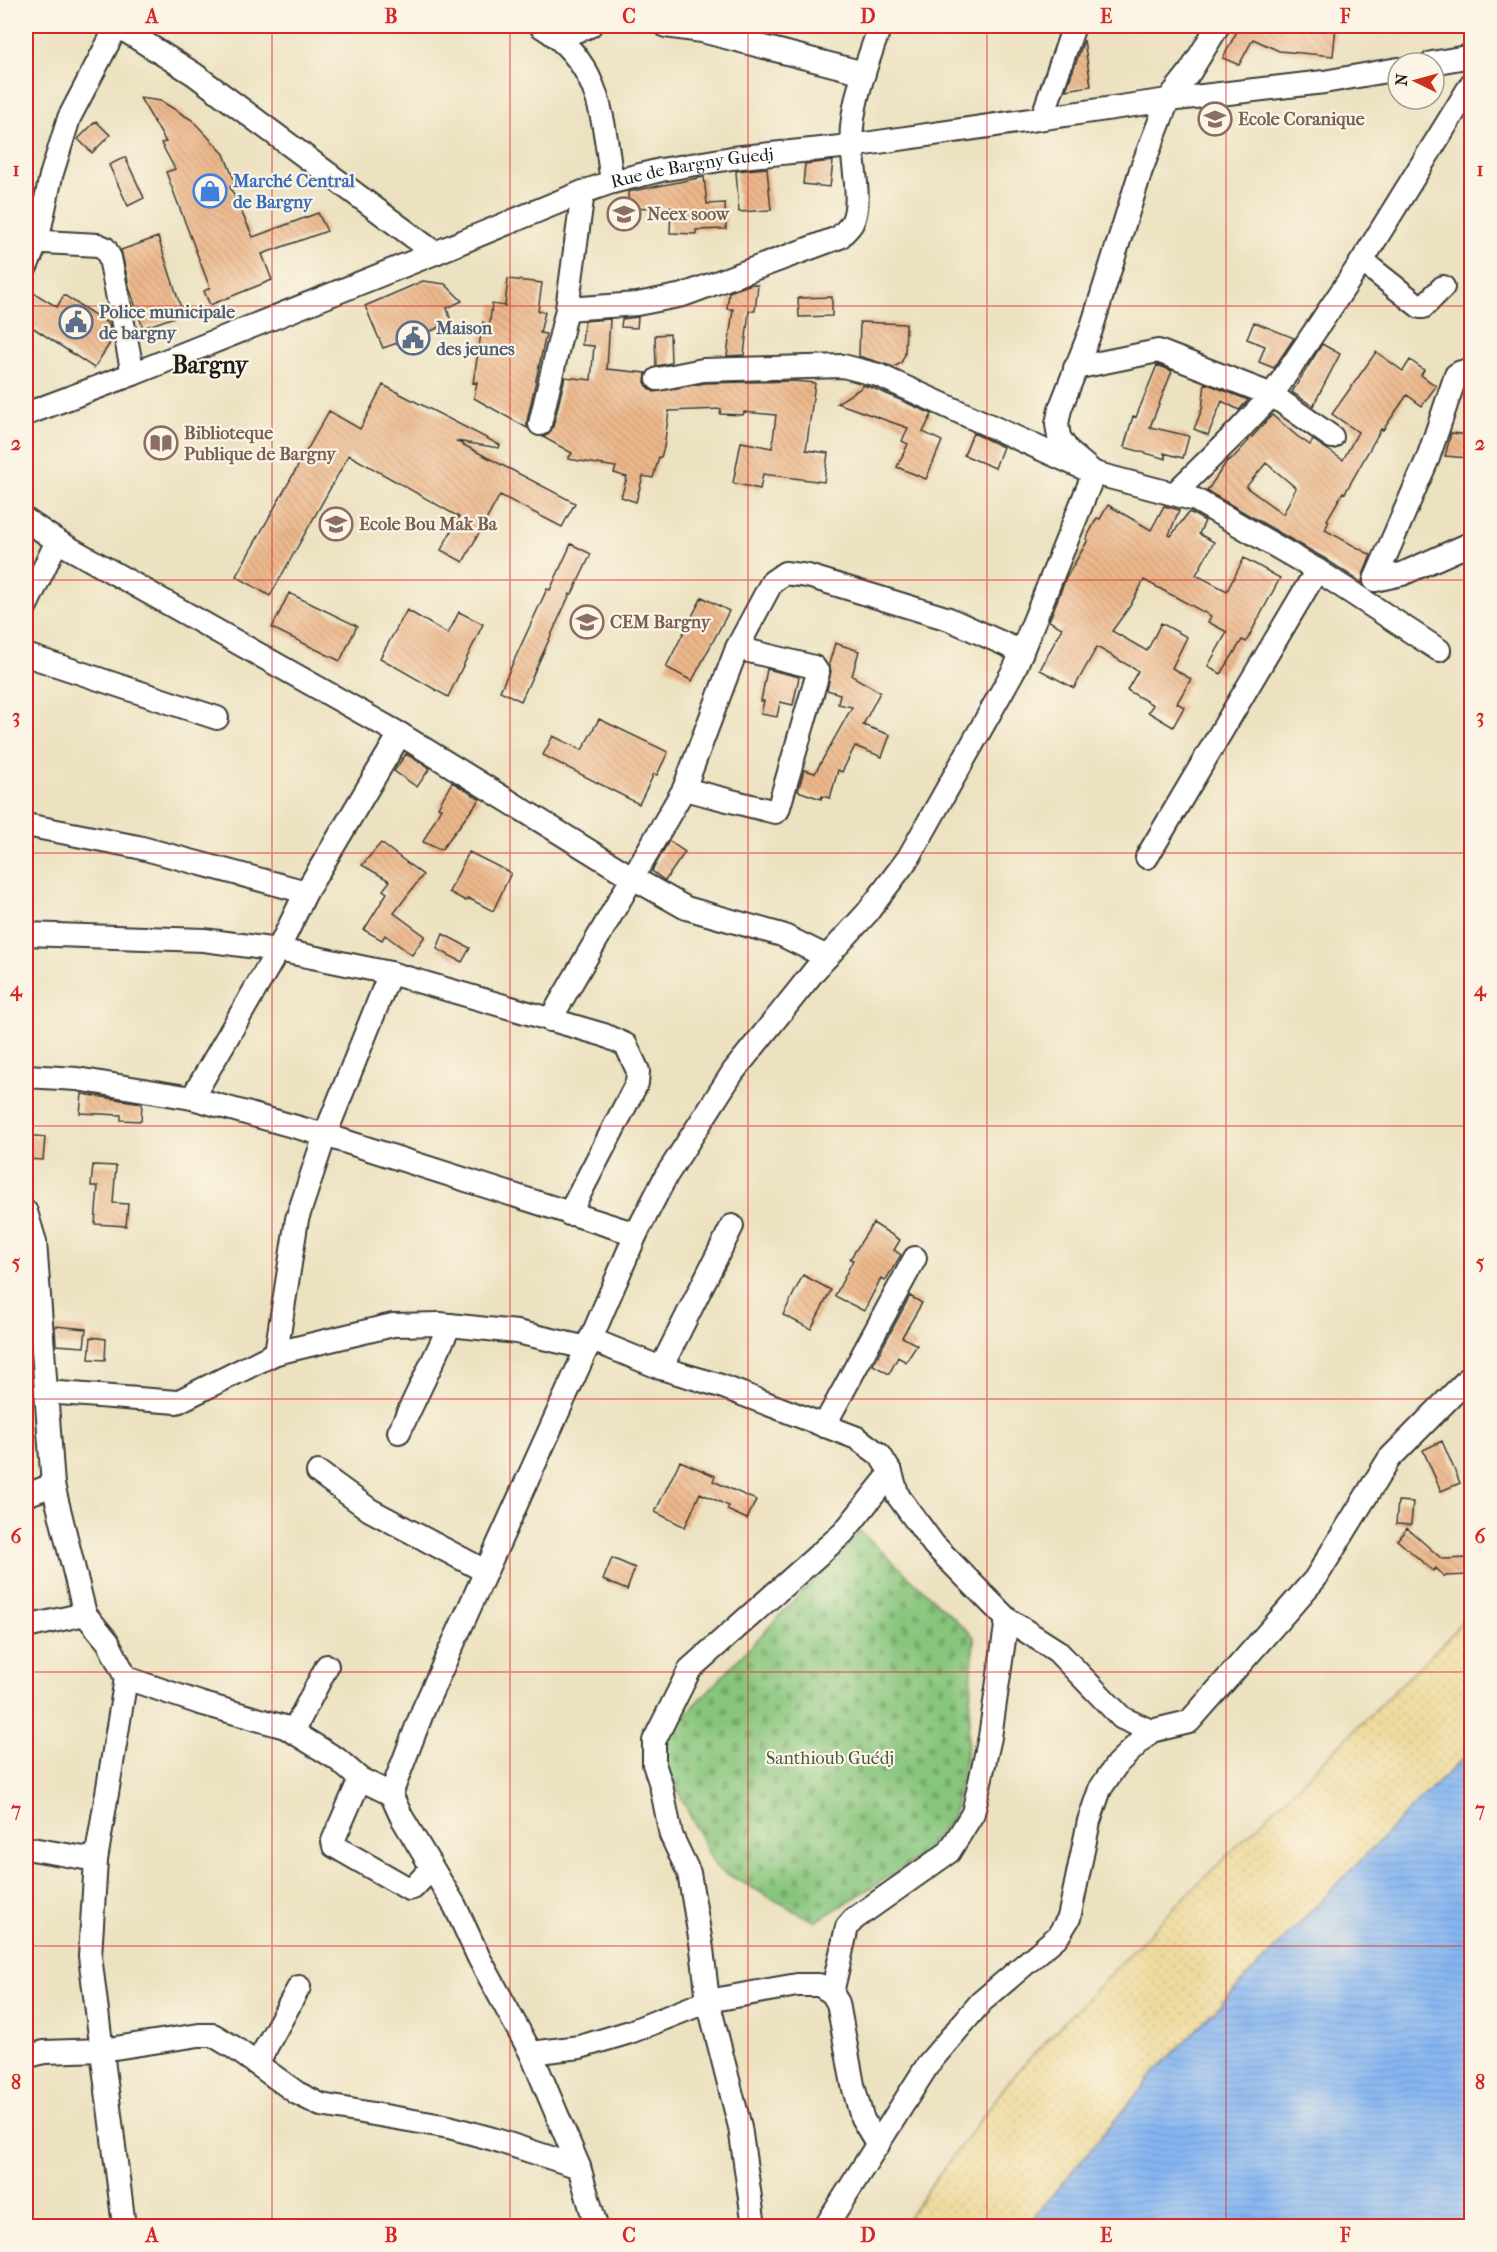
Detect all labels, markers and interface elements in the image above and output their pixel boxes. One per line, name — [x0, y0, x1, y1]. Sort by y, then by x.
text: A — [144, 5, 160, 28]
text: B — [384, 5, 398, 28]
text: C — [622, 5, 636, 28]
text: D — [860, 5, 876, 28]
text: E — [1100, 5, 1112, 28]
text: F — [1339, 5, 1351, 28]
north arrow — [1386, 51, 1446, 111]
text: N — [1392, 72, 1412, 87]
school or university icon: Ecole Coranique — [1197, 101, 1233, 137]
place label: Ecole Coranique — [1238, 109, 1365, 130]
street label: Rue de Bargny Guedj — [609, 143, 775, 192]
text: 1 — [12, 158, 20, 181]
text: 1 — [1476, 158, 1484, 181]
place label: Marché Central de Bargny — [232, 171, 356, 213]
shop icon: Marché Central de Bargny — [192, 173, 228, 209]
school or university icon: Neex soow — [606, 196, 642, 232]
place label: Neex soow — [647, 204, 731, 225]
place label: Police municipale de bargny — [99, 302, 235, 344]
public building icon: Police municipale de bargny — [58, 304, 94, 340]
place label: Maison des jeunes — [435, 318, 515, 360]
public building icon: Maison des jeunes — [395, 320, 431, 356]
district label: Bargny — [172, 351, 249, 379]
place label: Biblioteque Publique de Bargny — [184, 423, 337, 465]
library icon: Biblioteque Publique de Bargny — [143, 425, 179, 461]
text: 2 — [11, 432, 21, 455]
text: 2 — [1475, 432, 1485, 455]
school or university icon: Ecole Bou Mak Ba — [318, 506, 354, 542]
place label: Ecole Bou Mak Ba — [359, 514, 498, 535]
school or university icon: CEM Bargny — [569, 604, 605, 640]
place label: CEM Bargny — [610, 612, 712, 633]
text: 3 — [12, 705, 20, 728]
text: 3 — [1476, 705, 1484, 728]
text: 4 — [9, 978, 23, 1002]
text: 4 — [1473, 978, 1487, 1002]
text: 5 — [12, 1251, 21, 1274]
text: 5 — [1476, 1251, 1485, 1274]
text: 6 — [11, 1525, 23, 1548]
text: 6 — [1475, 1525, 1487, 1548]
park label: Santhioub Guédj — [766, 1748, 894, 1769]
text: 7 — [10, 1798, 21, 1821]
text: 7 — [1474, 1798, 1485, 1821]
text: 8 — [11, 2071, 21, 2094]
text: 8 — [1475, 2071, 1485, 2094]
text: A — [144, 2224, 160, 2247]
text: B — [384, 2224, 398, 2247]
text: C — [622, 2224, 636, 2247]
text: D — [860, 2224, 876, 2247]
text: E — [1100, 2224, 1112, 2247]
text: F — [1339, 2224, 1351, 2247]

